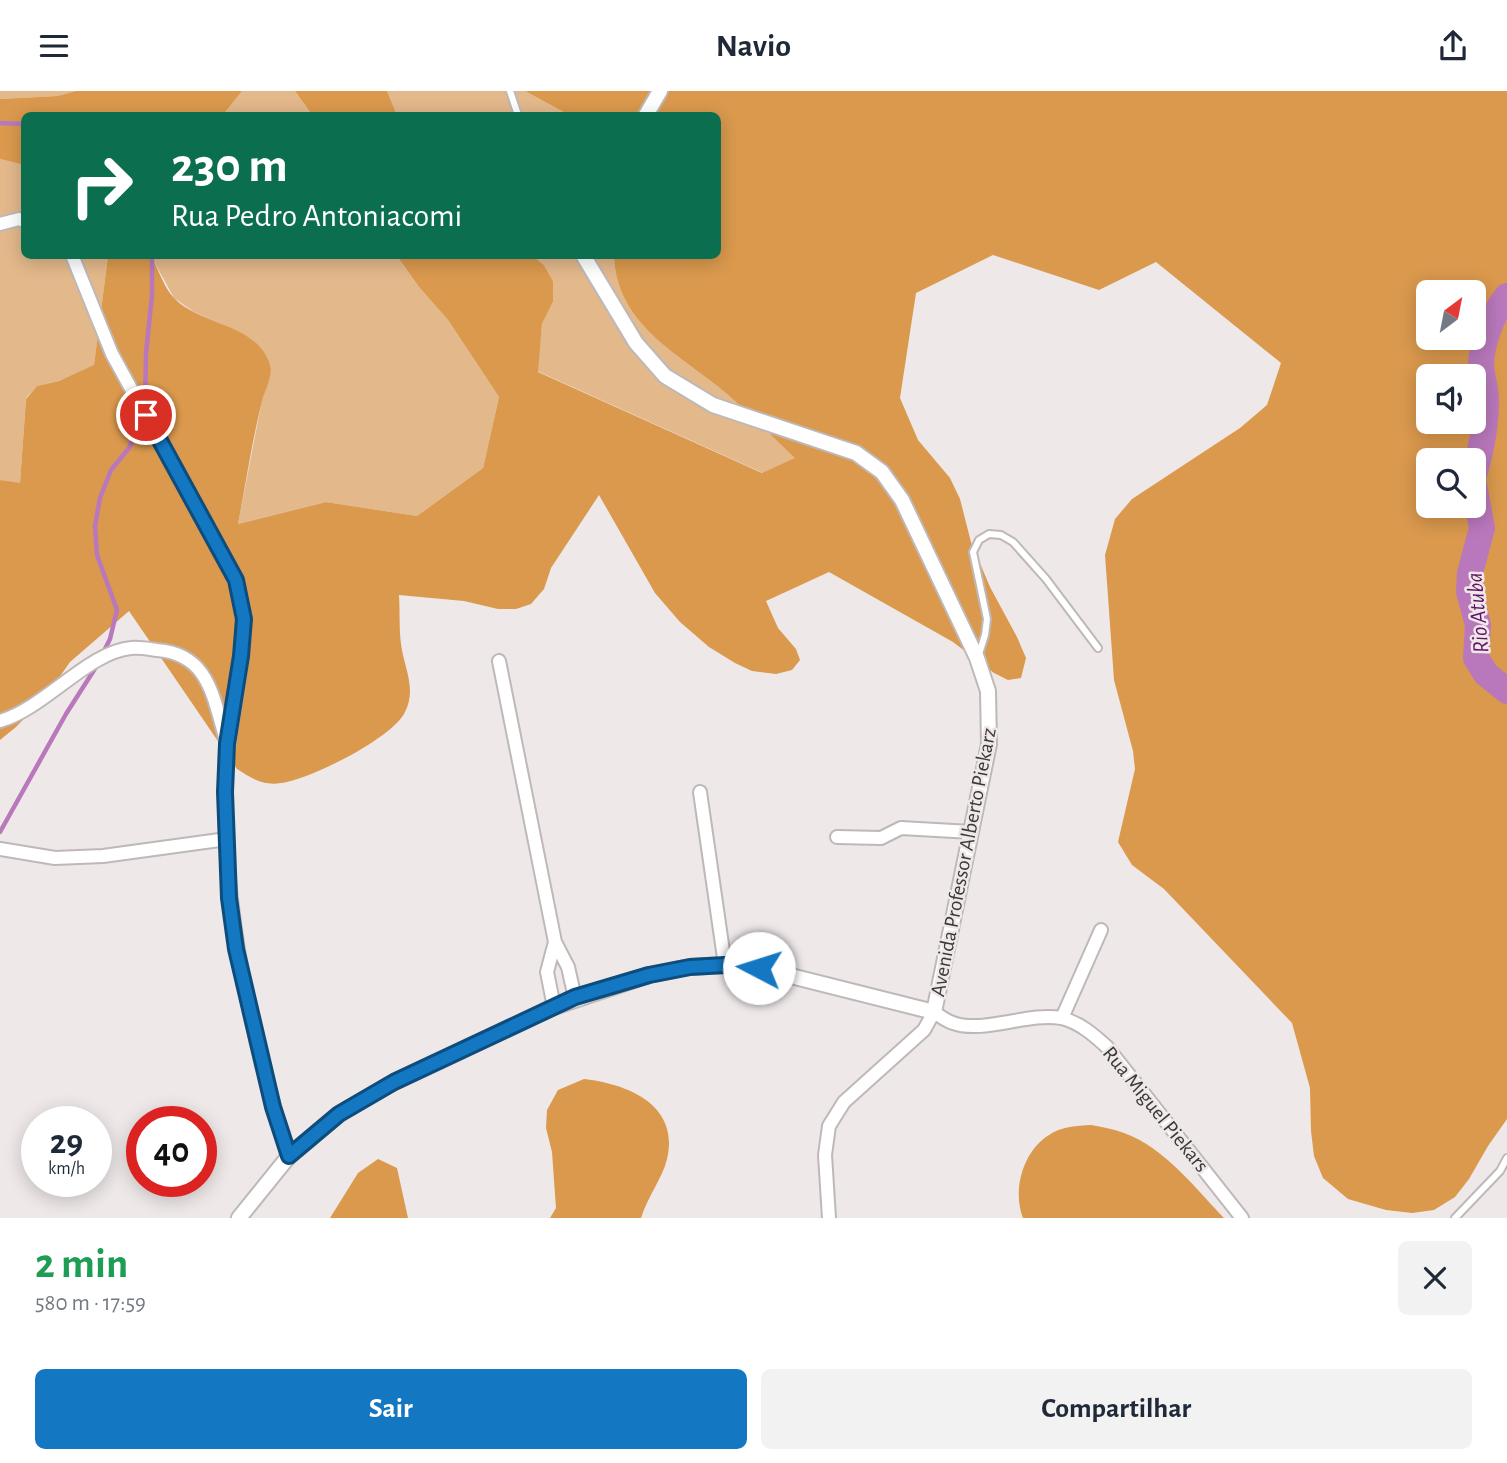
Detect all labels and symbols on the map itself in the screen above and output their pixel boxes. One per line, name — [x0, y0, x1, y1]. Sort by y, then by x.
north arrow — [1416, 280, 1486, 350]
pin — [116, 385, 176, 445]
water label: Rio Atuba — [1464, 572, 1493, 654]
street label: Avenida Professor Alberto Piekarz — [927, 726, 1000, 998]
position arrow — [722, 931, 796, 1005]
street label: Rua Miguel Piekars — [1099, 1043, 1213, 1176]
speed limit sign: 40 — [126, 1106, 217, 1197]

